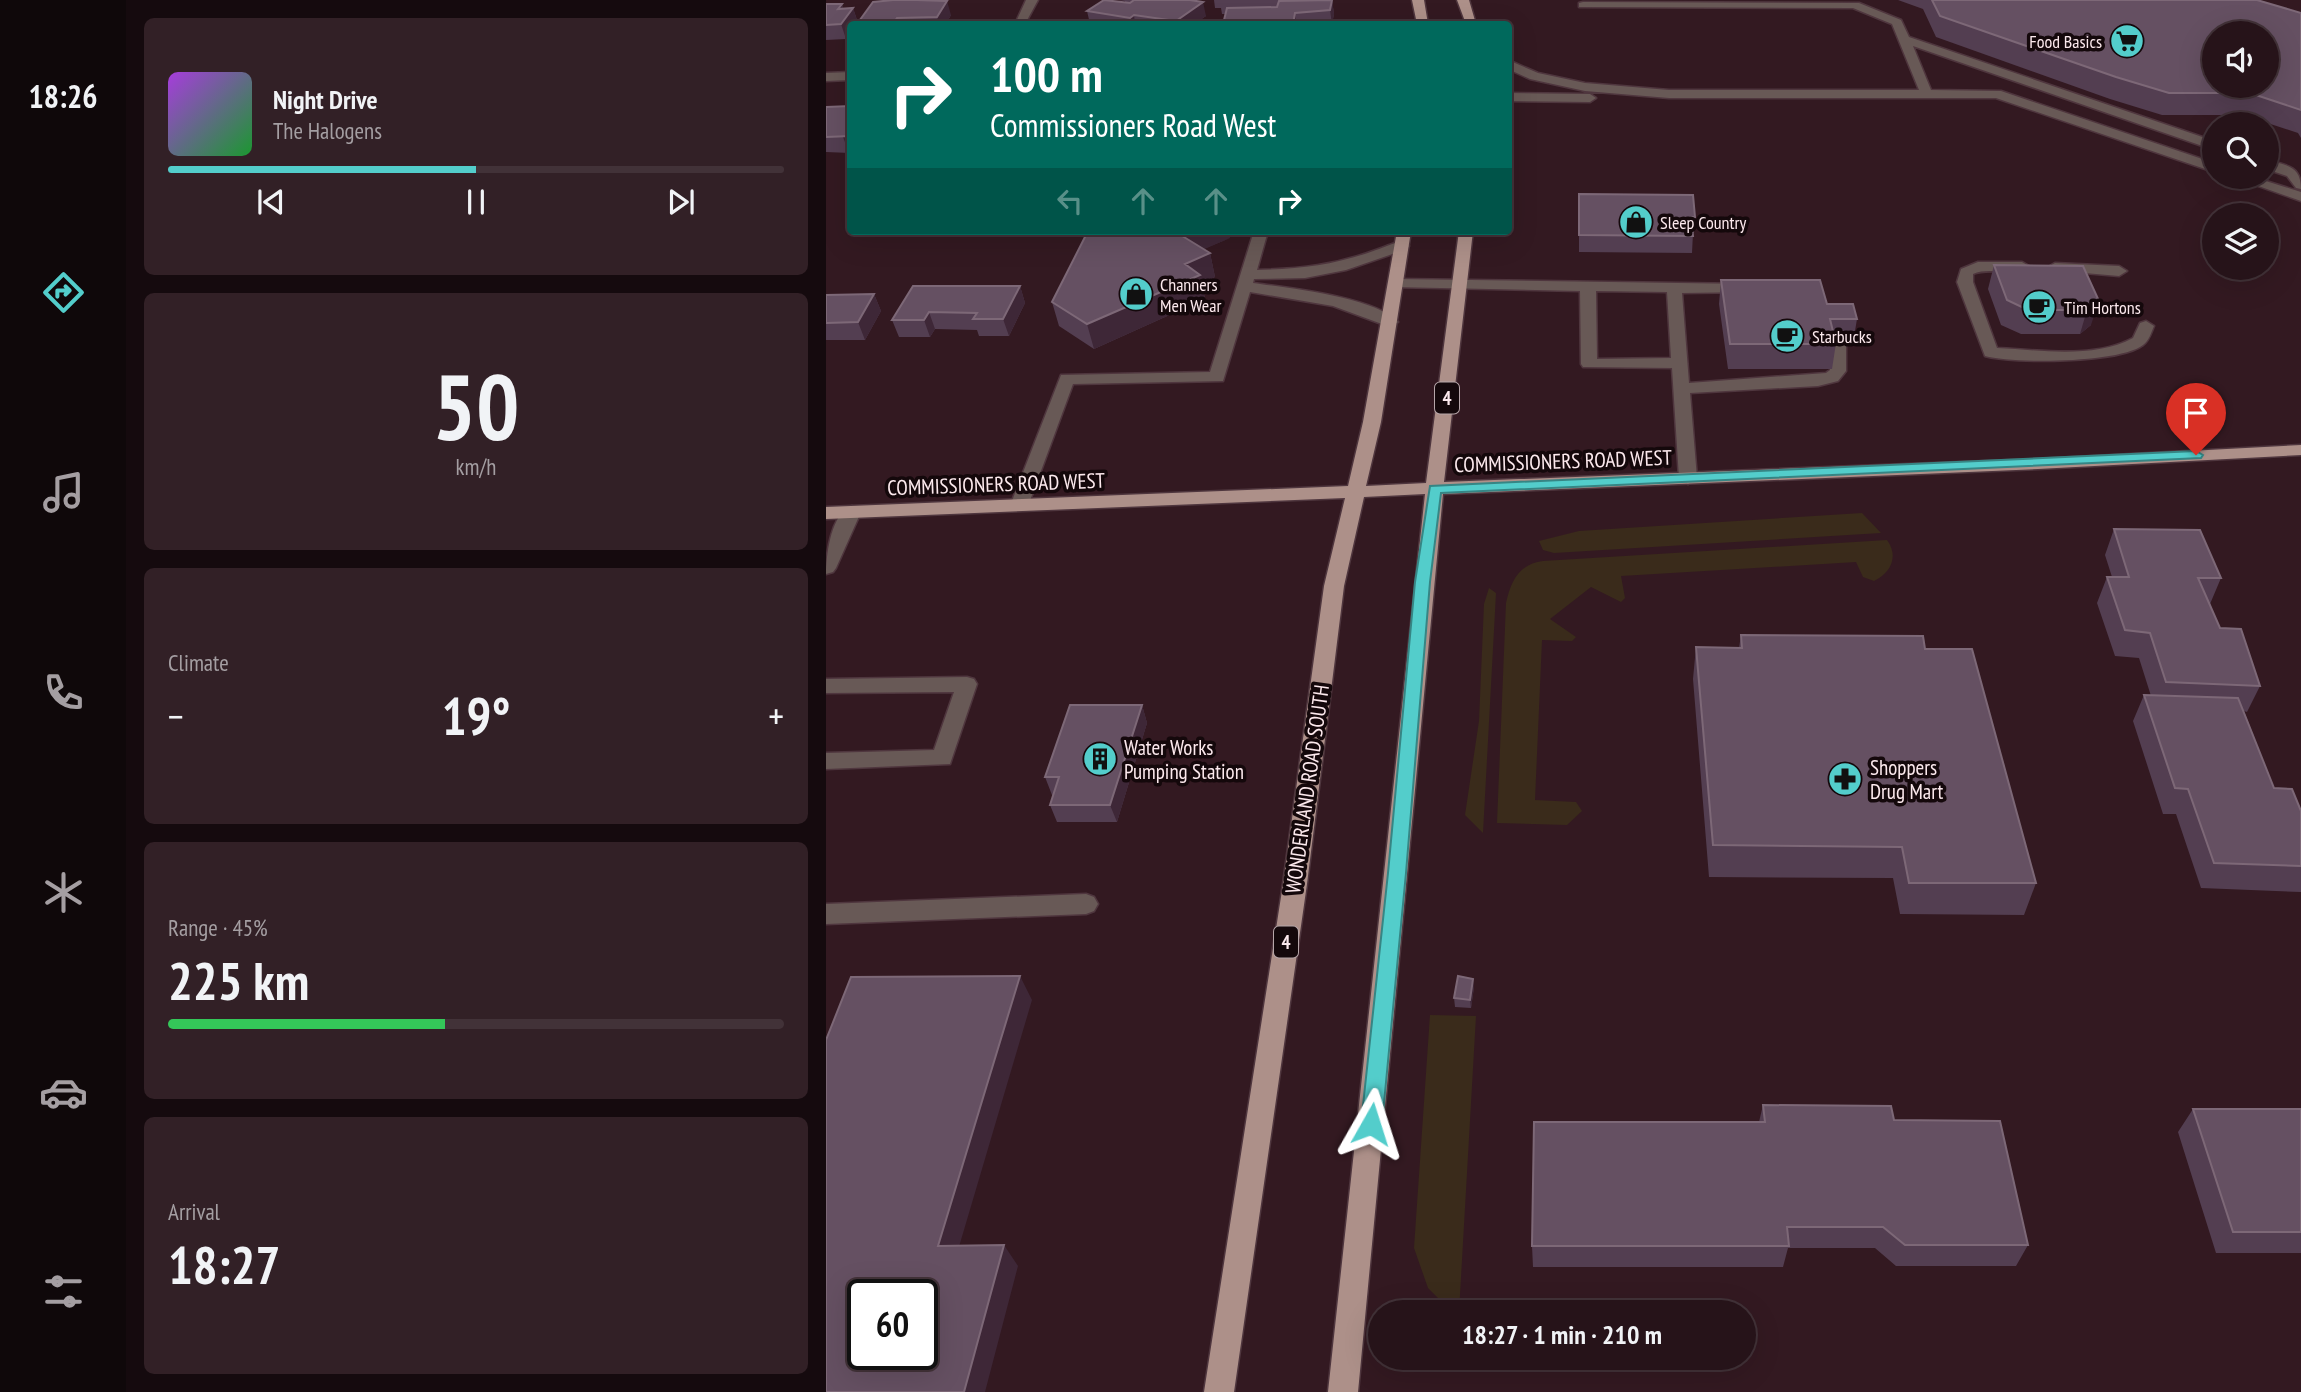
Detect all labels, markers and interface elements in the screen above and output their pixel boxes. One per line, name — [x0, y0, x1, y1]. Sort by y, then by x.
map controls — [2202, 21, 2279, 280]
button: sound — [2202, 21, 2279, 98]
supermarket icon: Food Basics — [2108, 22, 2146, 60]
place label: Food Basics — [2029, 30, 2102, 53]
text: 100 m — [990, 42, 1103, 106]
icon: right — [875, 49, 966, 140]
text: 18:26 — [28, 75, 98, 117]
text: Night Drive — [273, 83, 378, 116]
text: Commissioners Road West — [990, 104, 1276, 146]
button: search — [2202, 112, 2279, 189]
text: The Halogens — [273, 116, 382, 145]
icon: left — [1051, 182, 1089, 220]
icon: ahead — [1124, 182, 1162, 220]
icon: ahead — [1197, 182, 1235, 220]
icon: right — [1270, 182, 1308, 220]
icon: previous — [252, 183, 290, 221]
icon: pause — [457, 183, 495, 221]
icon: next — [662, 183, 700, 221]
shop icon: Sleep Country — [1617, 203, 1655, 241]
button: layers — [2202, 203, 2279, 280]
place label: Sleep Country — [1660, 211, 1746, 234]
icon: directions — [39, 268, 88, 317]
place label: Channers Men Wear — [1160, 273, 1221, 317]
shop icon: Channers Men Wear — [1117, 275, 1155, 313]
cafe icon: Tim Hortons — [2020, 288, 2058, 326]
place label: Tim Hortons — [2064, 296, 2141, 319]
cafe icon: Starbucks — [1768, 317, 1806, 355]
place label: Starbucks — [1812, 325, 1872, 348]
text: 50 — [433, 347, 520, 465]
road number: 4 — [1435, 382, 1459, 414]
pin — [2166, 383, 2226, 455]
icon: arrive — [2177, 394, 2215, 432]
street label: COMMISSIONERS ROAD WEST — [1454, 444, 1673, 478]
text: km/h — [456, 452, 496, 481]
street label: COMMISSIONERS ROAD WEST — [887, 467, 1106, 501]
icon: music — [39, 468, 88, 517]
text: Climate — [168, 648, 229, 677]
icon: phone — [39, 668, 88, 717]
text: 19° — [442, 682, 510, 749]
street label: WONDERLAND ROAD SOUTH — [1279, 683, 1335, 895]
text: − — [168, 691, 184, 740]
text: + — [768, 691, 784, 740]
place label: Water Works Pumping Station — [1124, 734, 1244, 785]
building icon: Water Works Pumping Station — [1081, 740, 1119, 778]
place label: Shoppers Drug Mart — [1870, 754, 1943, 805]
pharmacy icon: Shoppers Drug Mart — [1826, 760, 1864, 798]
icon: climate — [39, 868, 88, 917]
text: Range · 45% — [168, 913, 268, 942]
road number: 4 — [1274, 926, 1298, 958]
text: 225 km — [168, 947, 309, 1014]
icon: car — [39, 1068, 88, 1117]
position arrow — [1334, 1087, 1408, 1161]
text: Arrival — [168, 1197, 220, 1226]
text: 18:27 — [168, 1231, 280, 1298]
icon: filters — [39, 1267, 88, 1316]
speed limit sign: 60 — [847, 1279, 938, 1370]
text: 18:27 · 1 min · 210 m — [1462, 1318, 1662, 1351]

